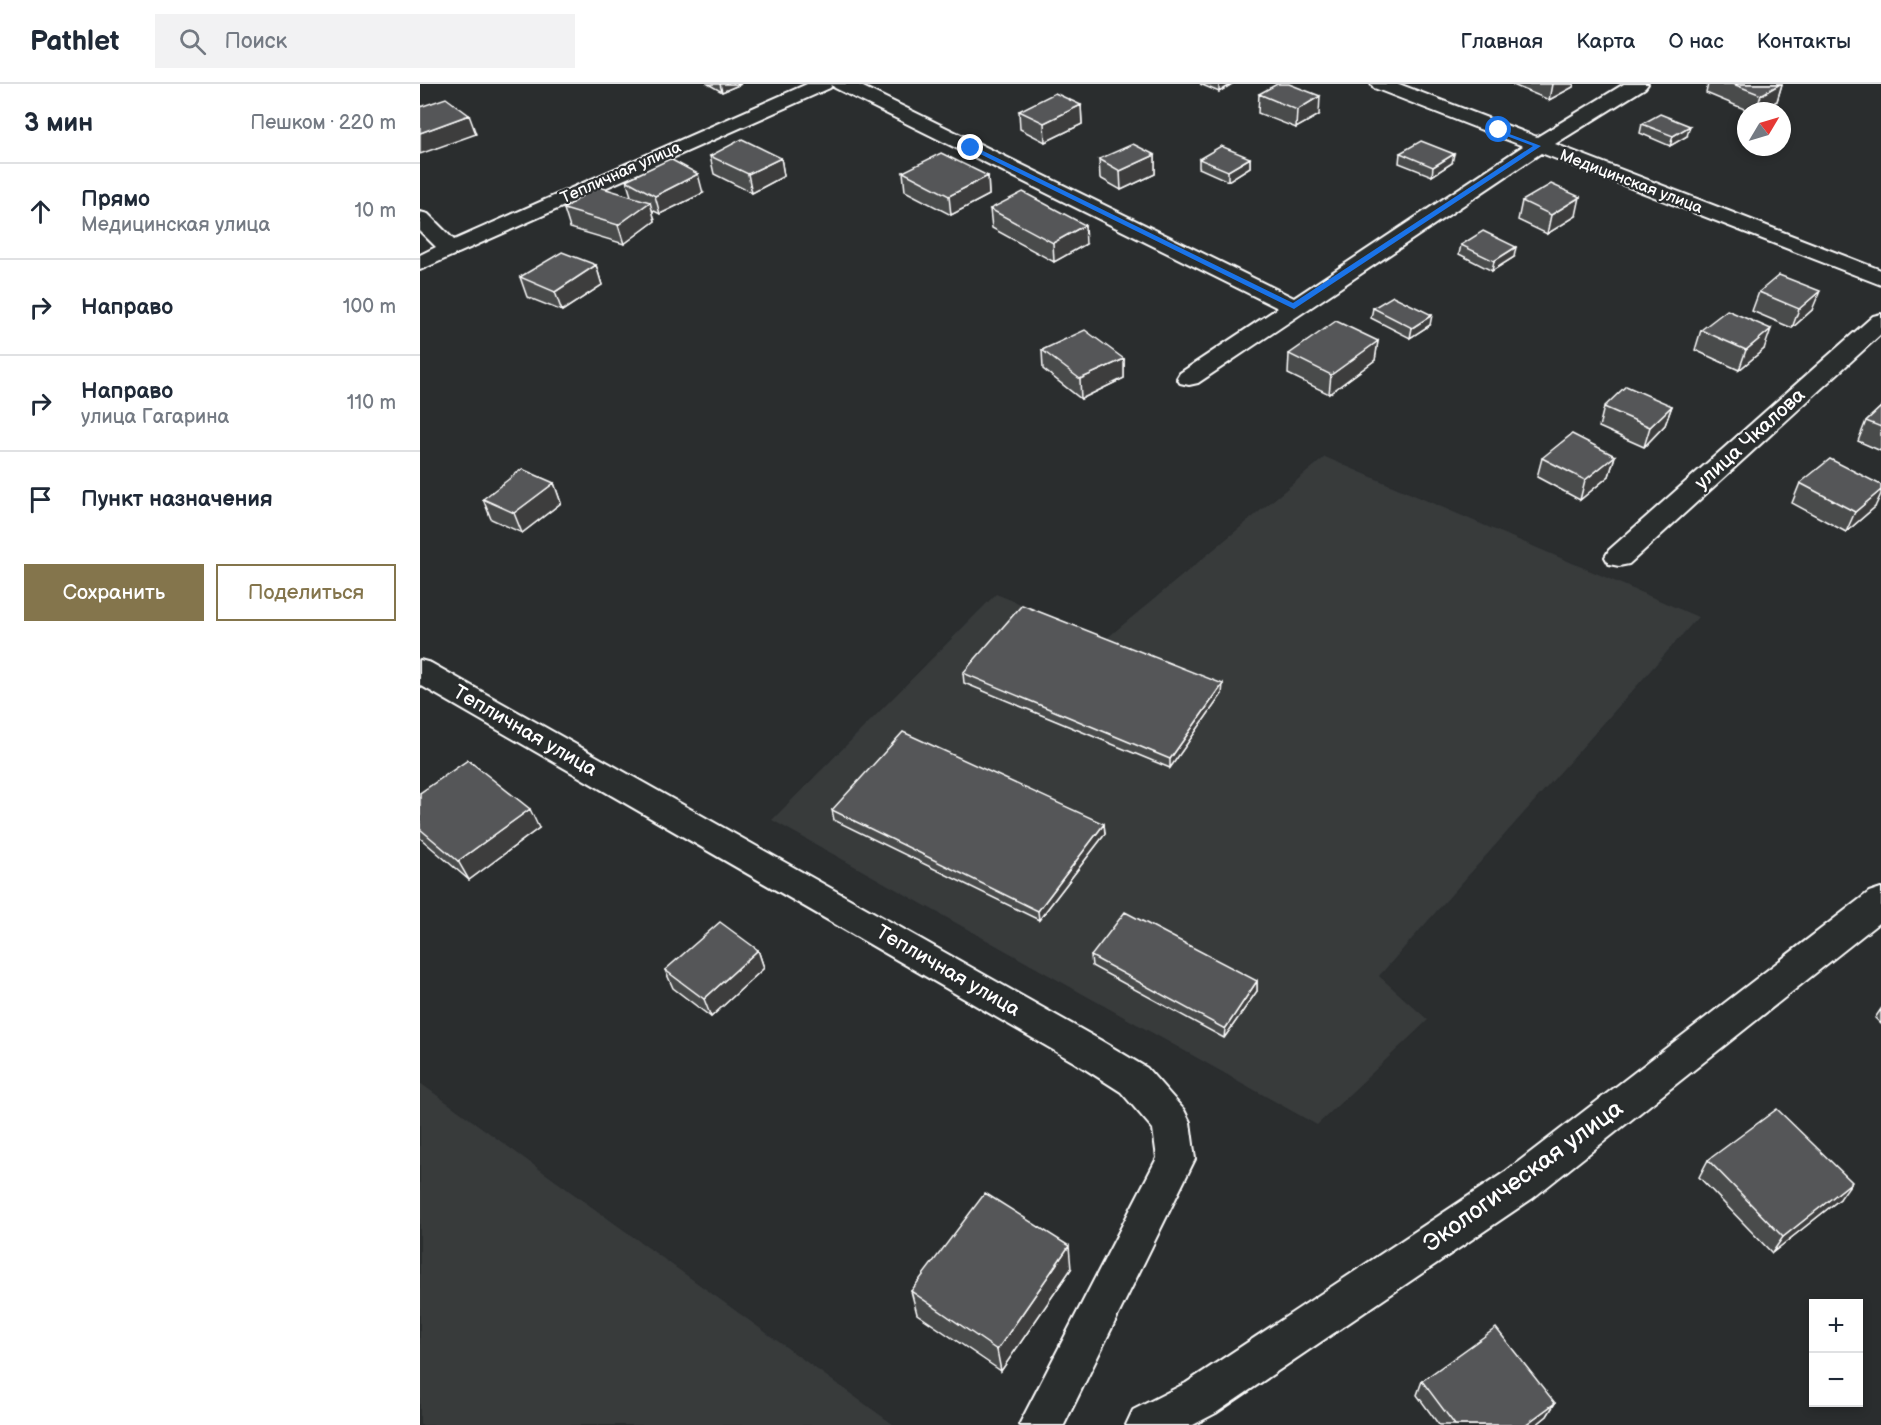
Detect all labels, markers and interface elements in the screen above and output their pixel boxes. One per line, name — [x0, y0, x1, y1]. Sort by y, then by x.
search box — [155, 14, 575, 68]
text: Pathlet — [30, 25, 119, 58]
icon: search — [176, 25, 209, 58]
text: Поиск — [224, 28, 287, 55]
text: Главная — [1460, 29, 1543, 54]
text: Карта — [1576, 29, 1635, 54]
text: О нас — [1668, 29, 1724, 54]
text: Контакты — [1757, 29, 1851, 54]
north arrow — [1737, 102, 1791, 156]
text: 3 мин — [24, 108, 93, 139]
text: Пешком · 220 m — [250, 111, 396, 135]
route start — [1485, 116, 1511, 142]
route end — [957, 134, 983, 160]
street label: Тепличная улица — [558, 138, 685, 208]
street label: Медицинская улица — [1557, 146, 1706, 218]
text: Прямо — [81, 186, 150, 213]
icon: ahead — [24, 195, 57, 228]
text: 10 m — [355, 199, 396, 223]
text: Медицинская улица — [81, 213, 270, 237]
icon: right — [24, 291, 57, 324]
text: Направо — [81, 294, 173, 321]
text: 100 m — [343, 295, 396, 319]
text: Направо — [81, 378, 173, 405]
street label: улица Чкалова — [1690, 383, 1810, 495]
icon: right — [24, 387, 57, 420]
text: 110 m — [347, 391, 396, 415]
text: улица Гагарина — [81, 405, 229, 429]
icon: arrive — [24, 483, 57, 516]
text: Пункт назначения — [81, 486, 273, 513]
button: Сохранить — [24, 564, 204, 621]
button: Поделиться — [216, 564, 396, 621]
street label: Тепличная улица — [449, 680, 601, 782]
street label: Тепличная улица — [872, 920, 1024, 1022]
street label: Экологическая улица — [1417, 1094, 1629, 1258]
map controls — [1809, 1299, 1863, 1407]
button: + — [1809, 1299, 1863, 1353]
button: − — [1809, 1353, 1863, 1407]

